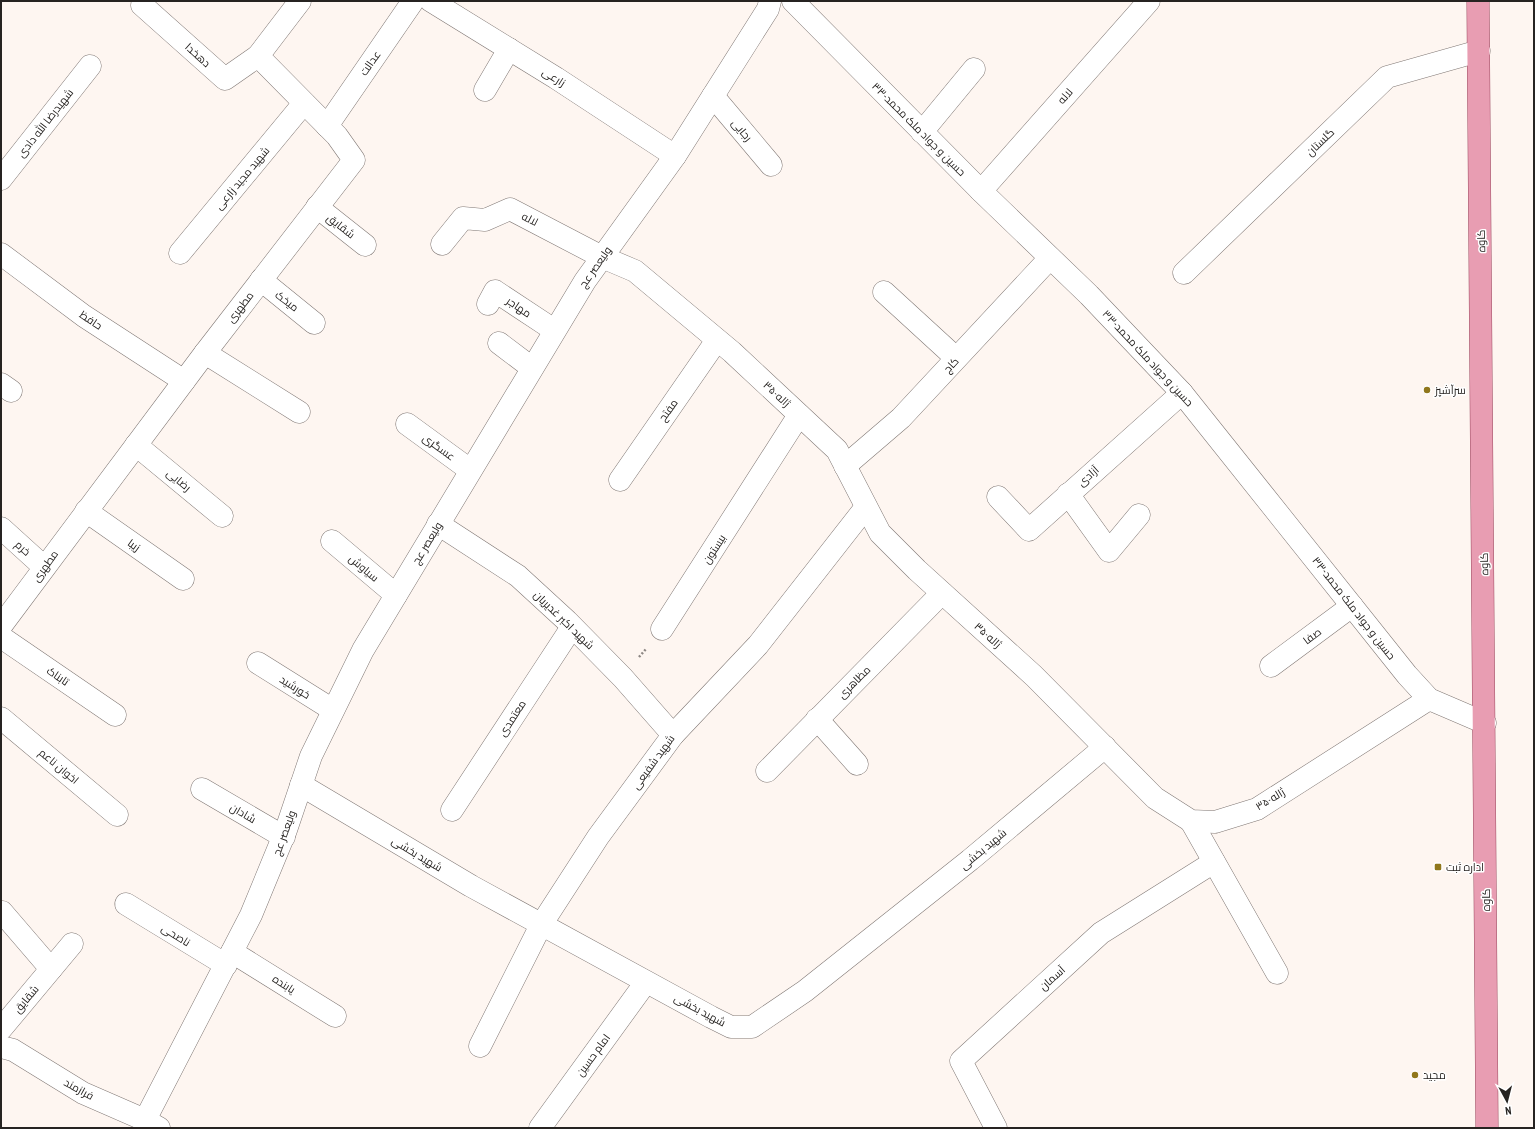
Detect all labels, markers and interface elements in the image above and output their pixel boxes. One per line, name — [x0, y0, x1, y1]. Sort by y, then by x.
street label: دهخدا — [182, 40, 214, 70]
street label: عدالت — [356, 48, 384, 78]
street label: زارعی — [540, 64, 568, 90]
street label: ۳۳-حسین و جواد ملک محمد — [869, 79, 969, 179]
street label: شهیدرضا الله دادی — [13, 85, 76, 160]
street label: لاله — [1054, 85, 1076, 107]
street label: رجایی — [729, 116, 755, 144]
street label: گلستان — [1303, 125, 1337, 159]
street label: شهید مجید زارعی — [212, 144, 272, 212]
street label: لاله — [519, 209, 541, 229]
street label: شقایق — [324, 211, 358, 241]
street label: کاوه — [1474, 229, 1488, 252]
street label: ولیعصر عج — [576, 244, 615, 291]
street label: میخک — [272, 288, 302, 314]
street label: مطهری — [223, 289, 257, 325]
street label: مهاجر — [503, 293, 534, 320]
street label: حافظ — [77, 307, 105, 333]
street label: ۳۳-حسین و جواد ملک محمد — [1100, 307, 1196, 409]
street label: کاج — [940, 354, 963, 376]
street label: ۳۵-ژاله — [761, 378, 794, 410]
place label: سرآشپز — [1434, 383, 1466, 397]
marker: سرآشپز — [1422, 385, 1432, 395]
street label: مفتح — [655, 396, 682, 425]
street label: عسگری — [420, 430, 458, 464]
street label: آزادی — [1074, 463, 1102, 489]
street label: رضایی — [164, 466, 194, 494]
street label: ولیعصر عج — [409, 519, 446, 567]
street label: بیستون — [699, 531, 729, 566]
street label: زیبا — [125, 536, 143, 554]
street label: خرم — [12, 537, 34, 559]
street label: مطهری — [29, 547, 61, 585]
street label: سیاوش — [346, 551, 382, 585]
street label: کاوه — [1477, 552, 1491, 575]
street label: ۳۳-حسین و جواد ملک محمد — [1309, 554, 1399, 662]
street label: شهید اکبر غدیریان — [531, 588, 597, 652]
street label: ۳۵-ژاله — [971, 619, 1005, 651]
street label: صفا — [1300, 625, 1324, 647]
street label: تابناک — [44, 663, 72, 689]
street label: مظاهری — [835, 663, 873, 701]
street label: خورشید — [277, 672, 313, 702]
street label: معتمدی — [495, 697, 529, 739]
street label: شهید شفیعی — [629, 732, 677, 792]
street label: اخوان ناعم — [35, 745, 82, 788]
street label: ۳۵-ژاله — [1253, 785, 1287, 813]
street label: شادان — [227, 800, 259, 826]
street label: ولیعصر عج — [269, 808, 300, 858]
street label: شهید بخشی — [957, 825, 1009, 873]
street label: شهید بخشی — [389, 833, 445, 875]
place label: اداره ثبت — [1446, 860, 1484, 874]
marker: اداره ثبت — [1433, 862, 1443, 872]
street label: کاوه — [1479, 889, 1493, 911]
street label: ناصحی — [159, 921, 193, 949]
street label: آسمان — [1036, 963, 1068, 993]
street label: یابنده — [270, 972, 298, 997]
street label: شقایق — [10, 982, 42, 1016]
street label: شهید بخشی — [672, 991, 728, 1029]
street label: امام حسین — [573, 1031, 614, 1080]
place label: مجید — [1423, 1068, 1446, 1082]
marker: مجید — [1410, 1070, 1420, 1080]
street label: فرازمند — [62, 1075, 96, 1103]
north arrow — [1487, 1081, 1527, 1121]
text: N — [1504, 1104, 1512, 1118]

